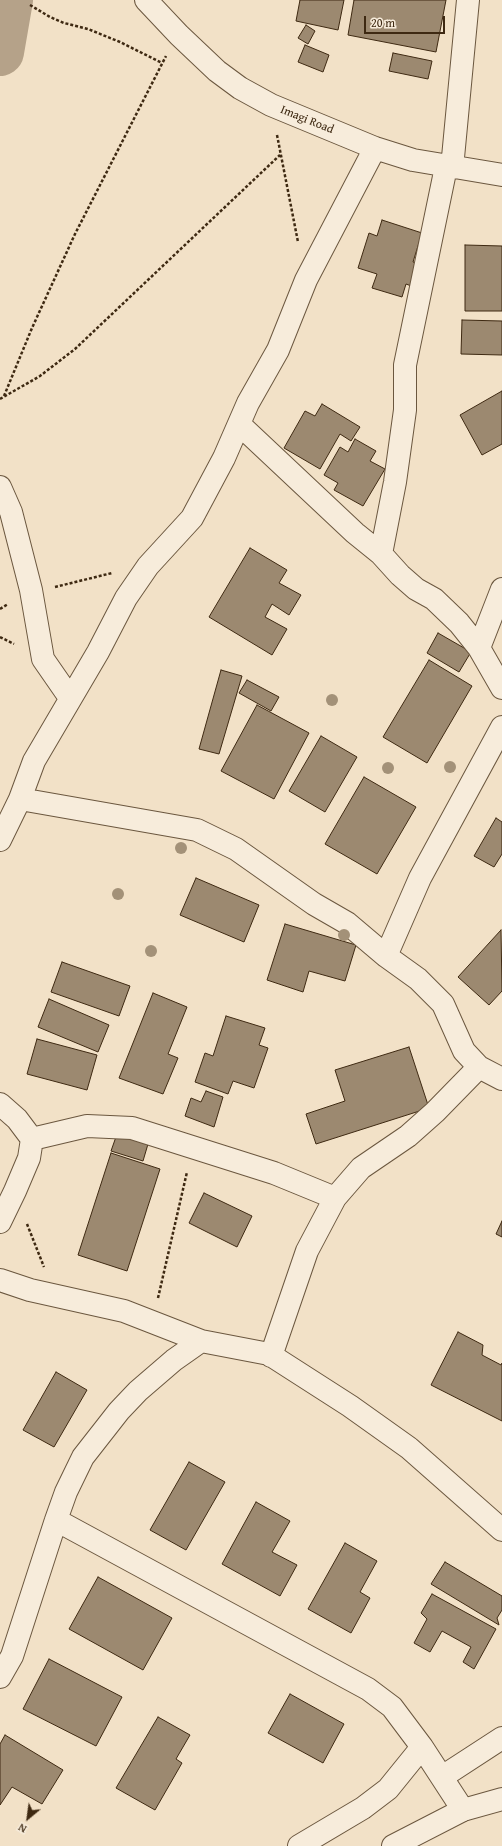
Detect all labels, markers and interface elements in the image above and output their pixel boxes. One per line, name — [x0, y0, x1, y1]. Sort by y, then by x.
scale bar — [366, 8, 447, 34]
text: 20 m — [371, 14, 395, 31]
street label: Imagi Road — [278, 103, 336, 137]
north arrow — [8, 1798, 48, 1838]
text: N — [15, 1820, 29, 1837]

